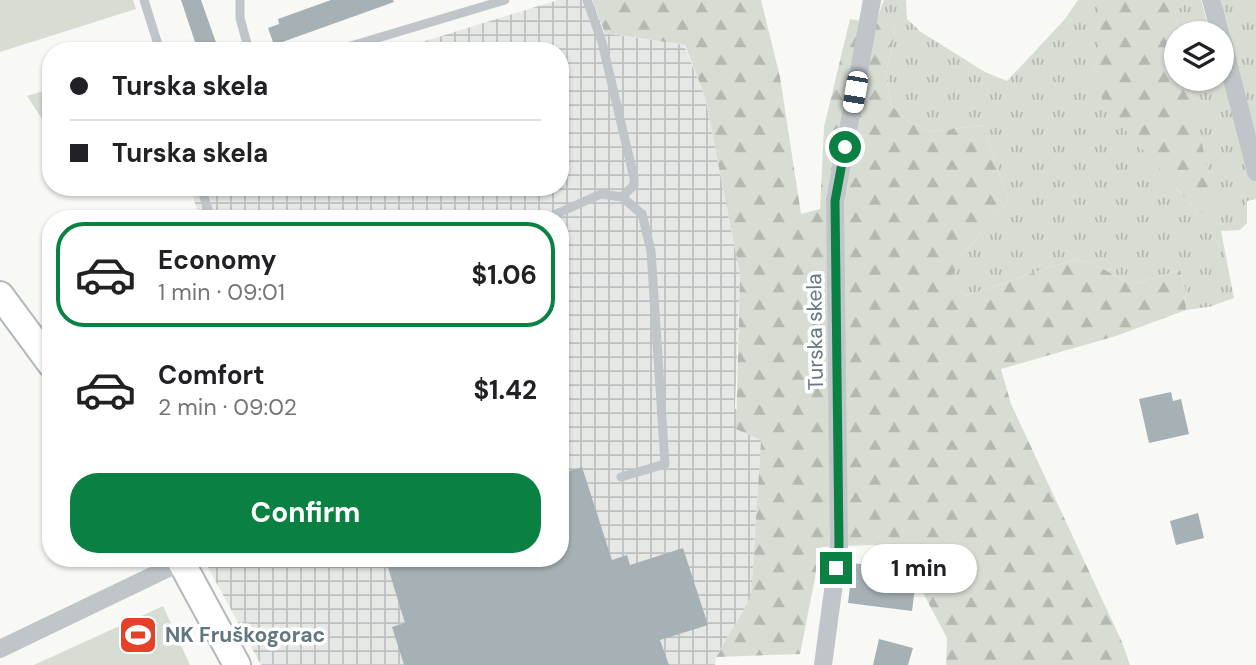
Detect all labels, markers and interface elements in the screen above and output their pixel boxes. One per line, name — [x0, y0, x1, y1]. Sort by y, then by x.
map controls — [1164, 21, 1234, 91]
button: layers — [1164, 21, 1234, 91]
text: Turska skela — [112, 69, 268, 103]
car — [842, 69, 869, 115]
route start — [829, 131, 861, 163]
text: Turska skela — [112, 136, 268, 170]
icon: car — [74, 243, 137, 306]
text: Economy — [158, 243, 276, 277]
text: $1.06 — [472, 258, 537, 292]
street label: Turska skela — [800, 273, 830, 391]
text: 1 min · 09:01 — [158, 277, 285, 307]
icon: car — [74, 358, 137, 421]
text: Comfort — [158, 358, 264, 392]
text: $1.42 — [473, 373, 537, 407]
text: 2 min · 09:02 — [158, 392, 297, 422]
button: Confirm — [70, 473, 541, 553]
callout: 1 min — [860, 544, 976, 592]
route end — [820, 552, 852, 584]
text: 1 min — [891, 553, 947, 583]
sports icon: NK Fruškogorac — [117, 614, 159, 656]
place label: NK Fruškogorac — [165, 621, 325, 649]

